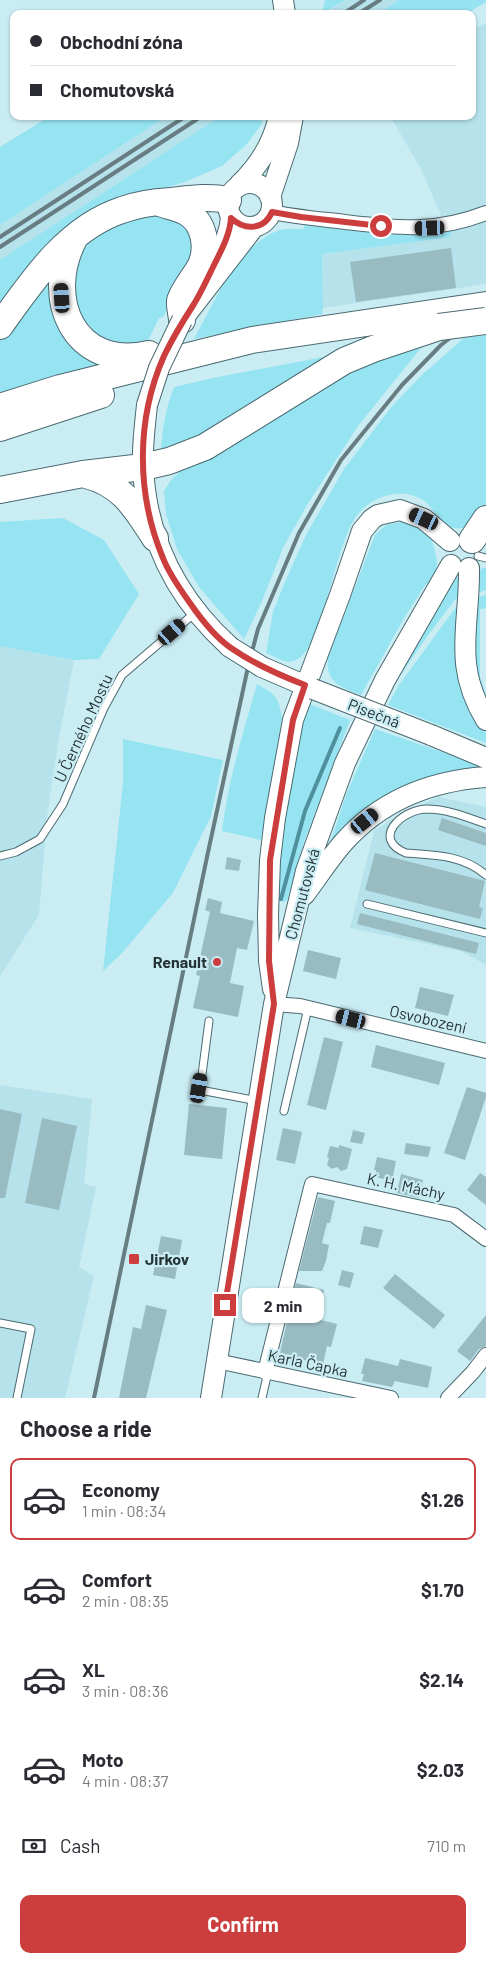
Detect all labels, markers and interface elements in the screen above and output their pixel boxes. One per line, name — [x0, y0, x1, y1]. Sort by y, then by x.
text: Obchodní zóna — [60, 30, 183, 53]
text: Chomutovská — [60, 78, 174, 101]
route start — [370, 215, 392, 237]
car — [414, 220, 445, 236]
car — [53, 283, 70, 313]
car — [407, 506, 440, 532]
car — [155, 616, 188, 648]
street label: U Černého Mostu — [49, 671, 116, 785]
street label: Písečná — [345, 694, 403, 731]
car — [348, 806, 381, 836]
street label: Chomutovská — [280, 846, 323, 942]
place label: Renault — [153, 952, 207, 971]
marker: Renault — [211, 956, 223, 968]
street label: Osvobození — [388, 1000, 469, 1037]
car — [334, 1008, 367, 1030]
car — [189, 1072, 208, 1104]
street label: K. H. Máchy — [365, 1168, 447, 1203]
place label: Jirkov — [145, 1249, 189, 1268]
marker: Jirkov — [127, 1252, 141, 1266]
callout: 2 min — [242, 1288, 325, 1322]
route end — [214, 1294, 236, 1316]
text: 2 min — [264, 1296, 302, 1315]
street label: Karla Čapka — [266, 1345, 350, 1380]
text: Choose a ride — [20, 1415, 152, 1441]
icon: car — [22, 1477, 67, 1522]
text: Economy — [82, 1478, 160, 1501]
text: $1.26 — [420, 1488, 464, 1511]
text: 1 min · 08:34 — [82, 1501, 166, 1520]
icon: car — [22, 1567, 67, 1612]
text: Comfort — [82, 1568, 152, 1591]
text: $1.70 — [421, 1578, 464, 1601]
text: 2 min · 08:35 — [82, 1591, 169, 1610]
icon: car — [22, 1657, 67, 1702]
text: XL — [82, 1658, 105, 1681]
text: $2.14 — [419, 1668, 464, 1691]
text: 3 min · 08:36 — [82, 1681, 168, 1700]
icon: car — [22, 1747, 67, 1792]
text: Moto — [82, 1748, 124, 1771]
text: $2.03 — [417, 1758, 464, 1781]
text: 4 min · 08:37 — [82, 1771, 168, 1790]
icon: cash — [20, 1832, 48, 1860]
text: Cash — [60, 1834, 101, 1857]
text: 710 m — [427, 1836, 466, 1855]
button: Confirm — [20, 1895, 466, 1953]

